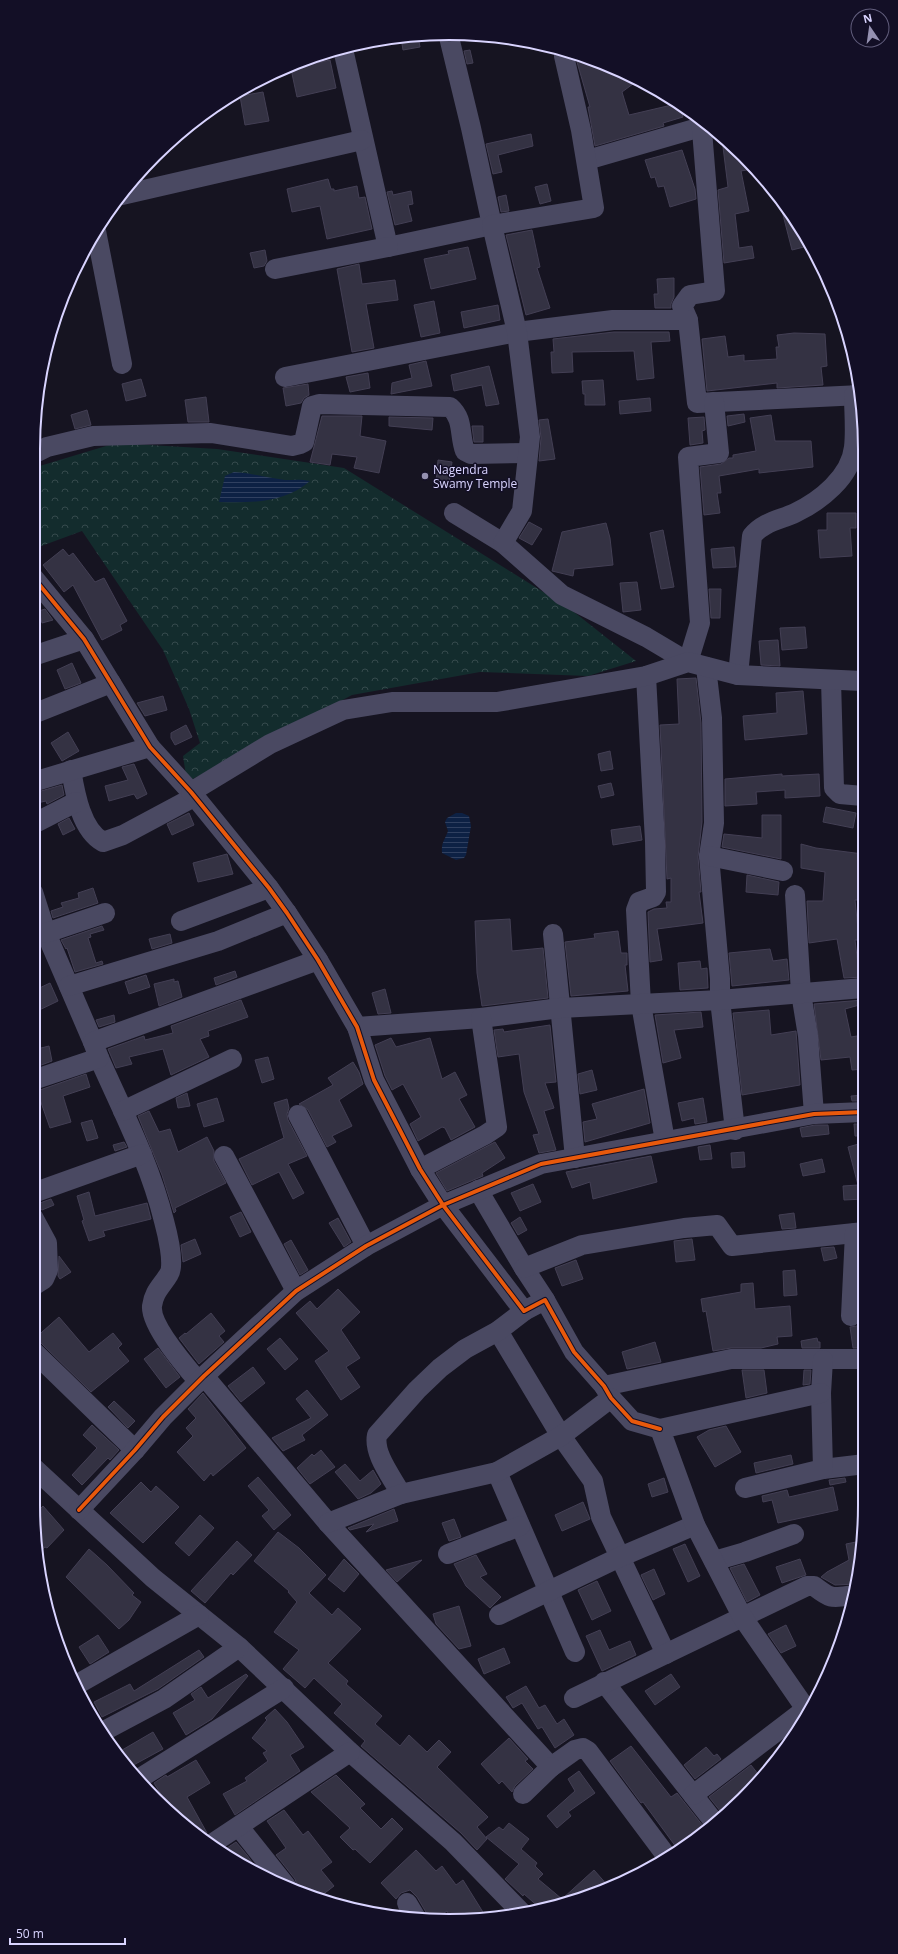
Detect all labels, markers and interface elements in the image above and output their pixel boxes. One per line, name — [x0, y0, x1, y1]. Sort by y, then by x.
north arrow — [850, 8, 890, 48]
text: N — [862, 9, 874, 26]
place label: Nagendra Swamy Temple — [433, 461, 518, 492]
marker: Nagendra Swamy Temple — [420, 471, 430, 481]
scale bar — [10, 1920, 125, 1946]
text: 50 m — [16, 1925, 44, 1942]

